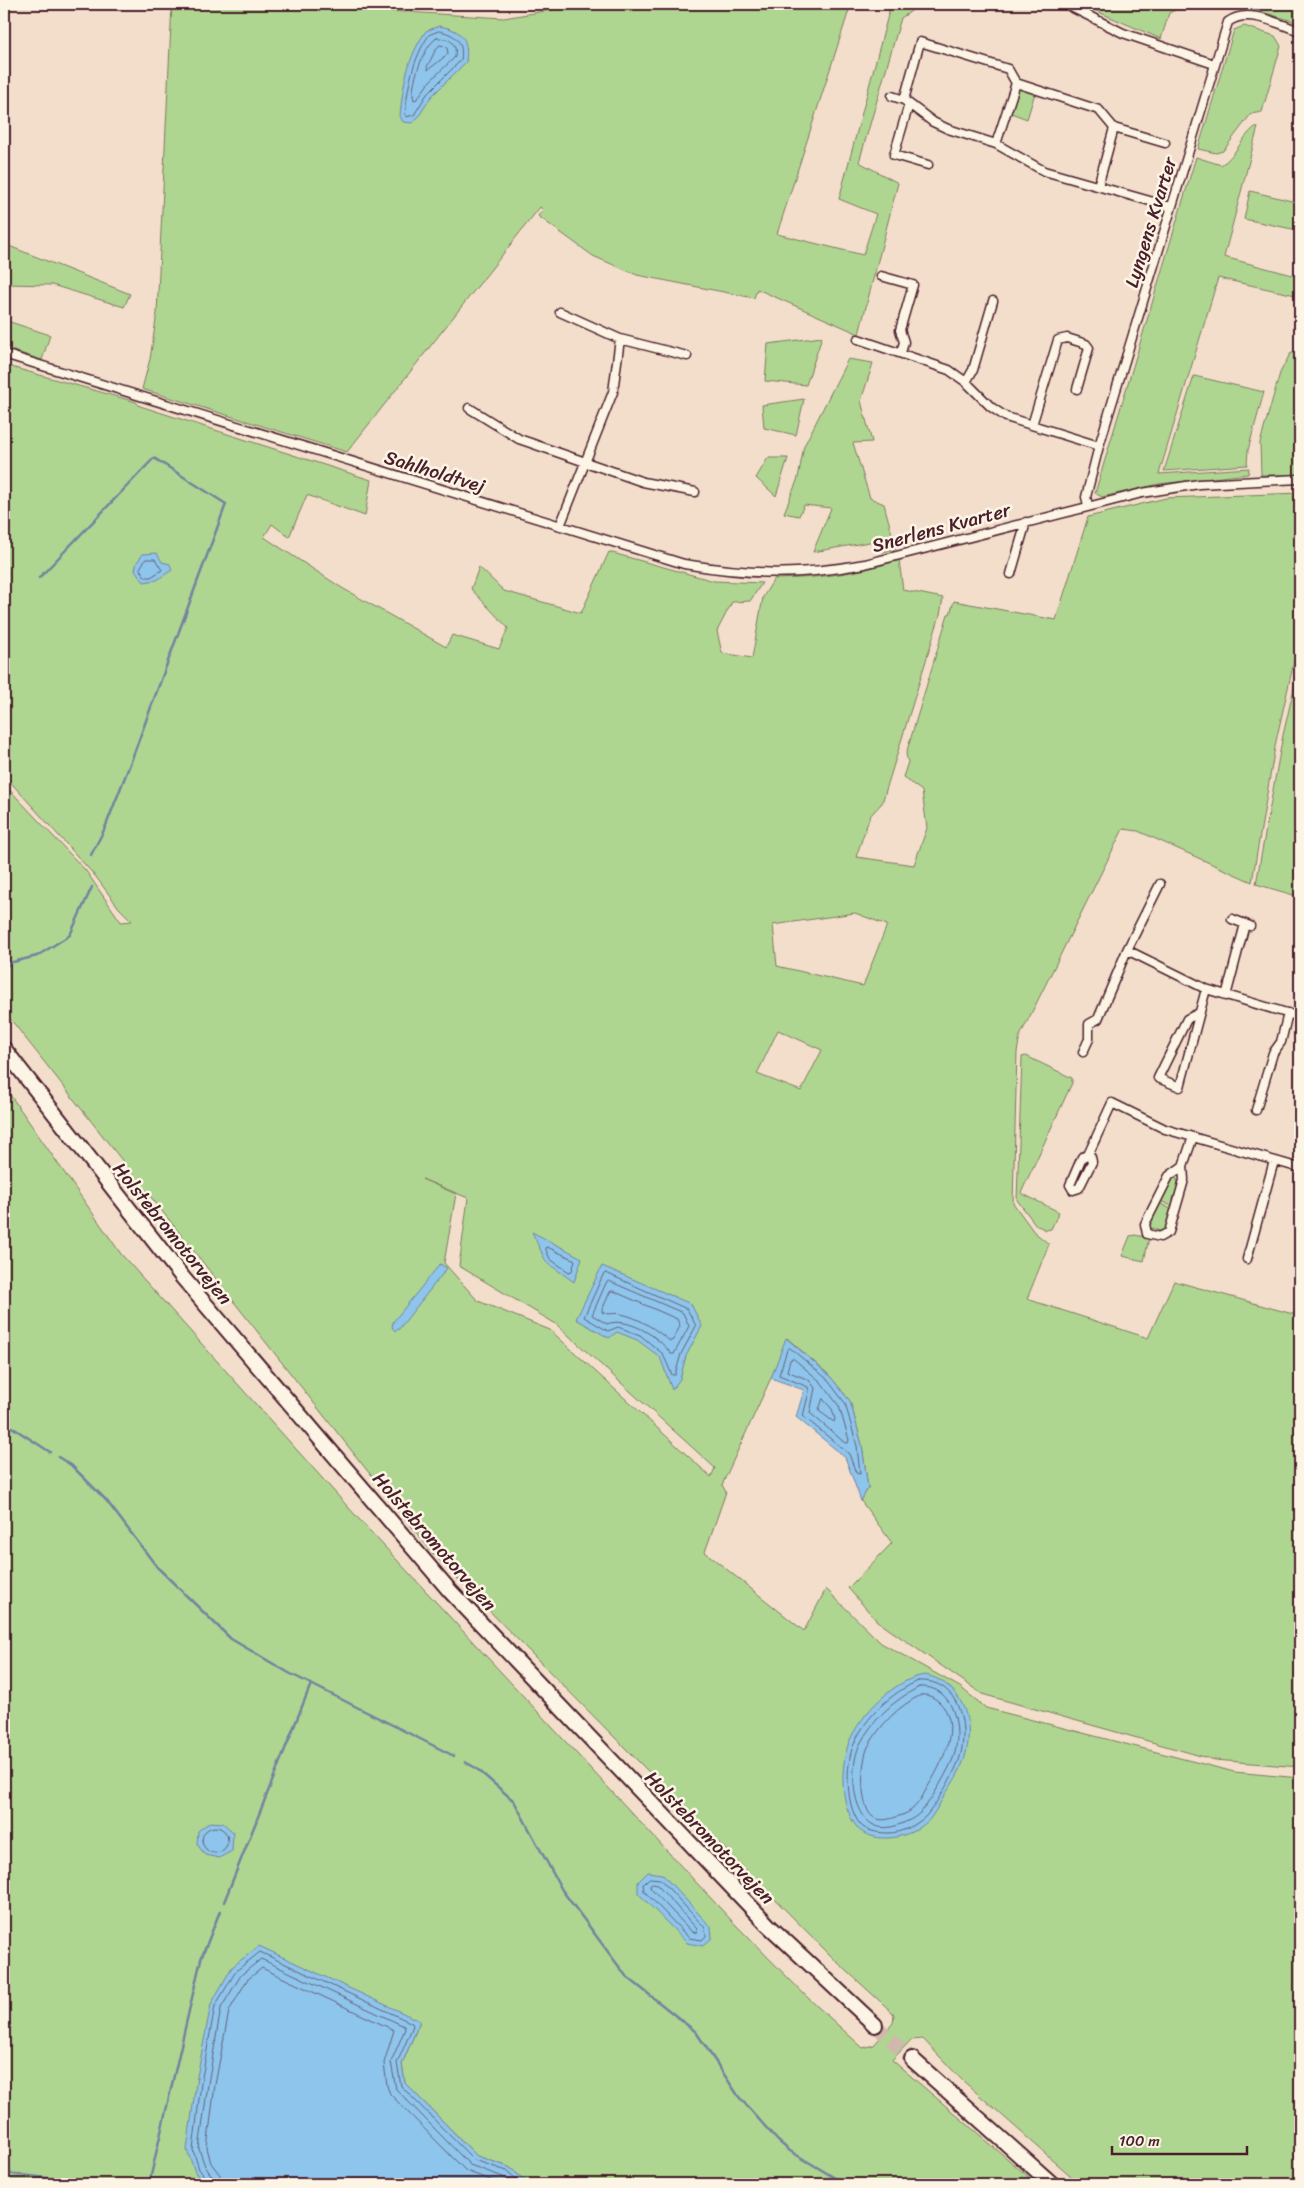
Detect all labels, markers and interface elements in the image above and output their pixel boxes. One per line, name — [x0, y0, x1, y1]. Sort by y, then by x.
street label: Lyngens Kvarter — [1115, 152, 1186, 292]
street label: Sahlholdtvej — [380, 441, 490, 503]
street label: Snerlens Kvarter — [868, 493, 1015, 562]
street label: Holstebromotorvejen — [104, 1154, 241, 1312]
street label: Holstebromotorvejen — [364, 1464, 505, 1619]
street label: Holstebromotorvejen — [636, 1762, 783, 1912]
scale bar — [1112, 2123, 1246, 2155]
text: 100 m — [1119, 2128, 1160, 2154]

